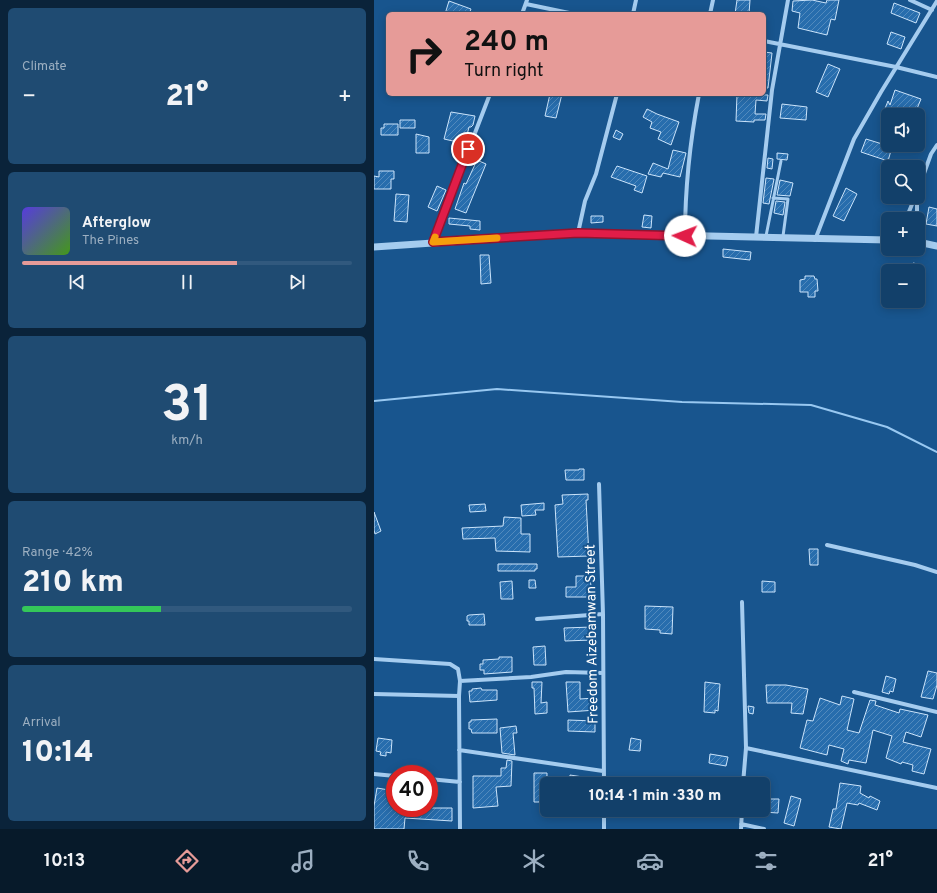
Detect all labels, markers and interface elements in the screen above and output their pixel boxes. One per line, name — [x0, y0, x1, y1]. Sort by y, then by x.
text: 240 m — [464, 25, 549, 61]
icon: right — [398, 28, 450, 80]
text: Climate — [22, 59, 67, 75]
text: Turn right — [464, 60, 544, 83]
text: 21° — [165, 79, 209, 116]
text: − — [22, 84, 36, 111]
text: + — [338, 84, 352, 111]
map controls — [881, 108, 925, 308]
button: sound — [881, 108, 925, 152]
pin — [451, 132, 485, 166]
icon: arrive — [457, 138, 479, 160]
button: search — [881, 160, 925, 204]
button: + — [881, 212, 925, 256]
text: Afterglow — [82, 214, 151, 233]
position arrow — [664, 215, 706, 257]
text: The Pines — [82, 233, 139, 249]
button: − — [881, 264, 925, 308]
icon: previous — [66, 271, 88, 293]
icon: pause — [176, 271, 198, 293]
icon: next — [286, 271, 308, 293]
text: 31 — [161, 374, 213, 440]
text: km/h — [171, 433, 203, 449]
street label: Freedom Aizebamwan Street — [582, 544, 603, 724]
text: Range · 42% — [22, 545, 93, 561]
text: 210 km — [22, 565, 124, 602]
text: Arrival — [22, 715, 61, 731]
text: 10:14 — [22, 735, 94, 772]
speed limit sign: 40 — [386, 765, 438, 817]
text: 10:14 · 1 min · 330 m — [589, 787, 721, 806]
icon: directions — [173, 847, 201, 875]
icon: music — [289, 847, 317, 875]
icon: phone — [404, 847, 432, 875]
icon: climate — [520, 847, 548, 875]
icon: car — [636, 847, 664, 875]
icon: filters — [752, 847, 780, 875]
text: 10:13 — [44, 850, 85, 873]
text: 21° — [867, 850, 893, 873]

